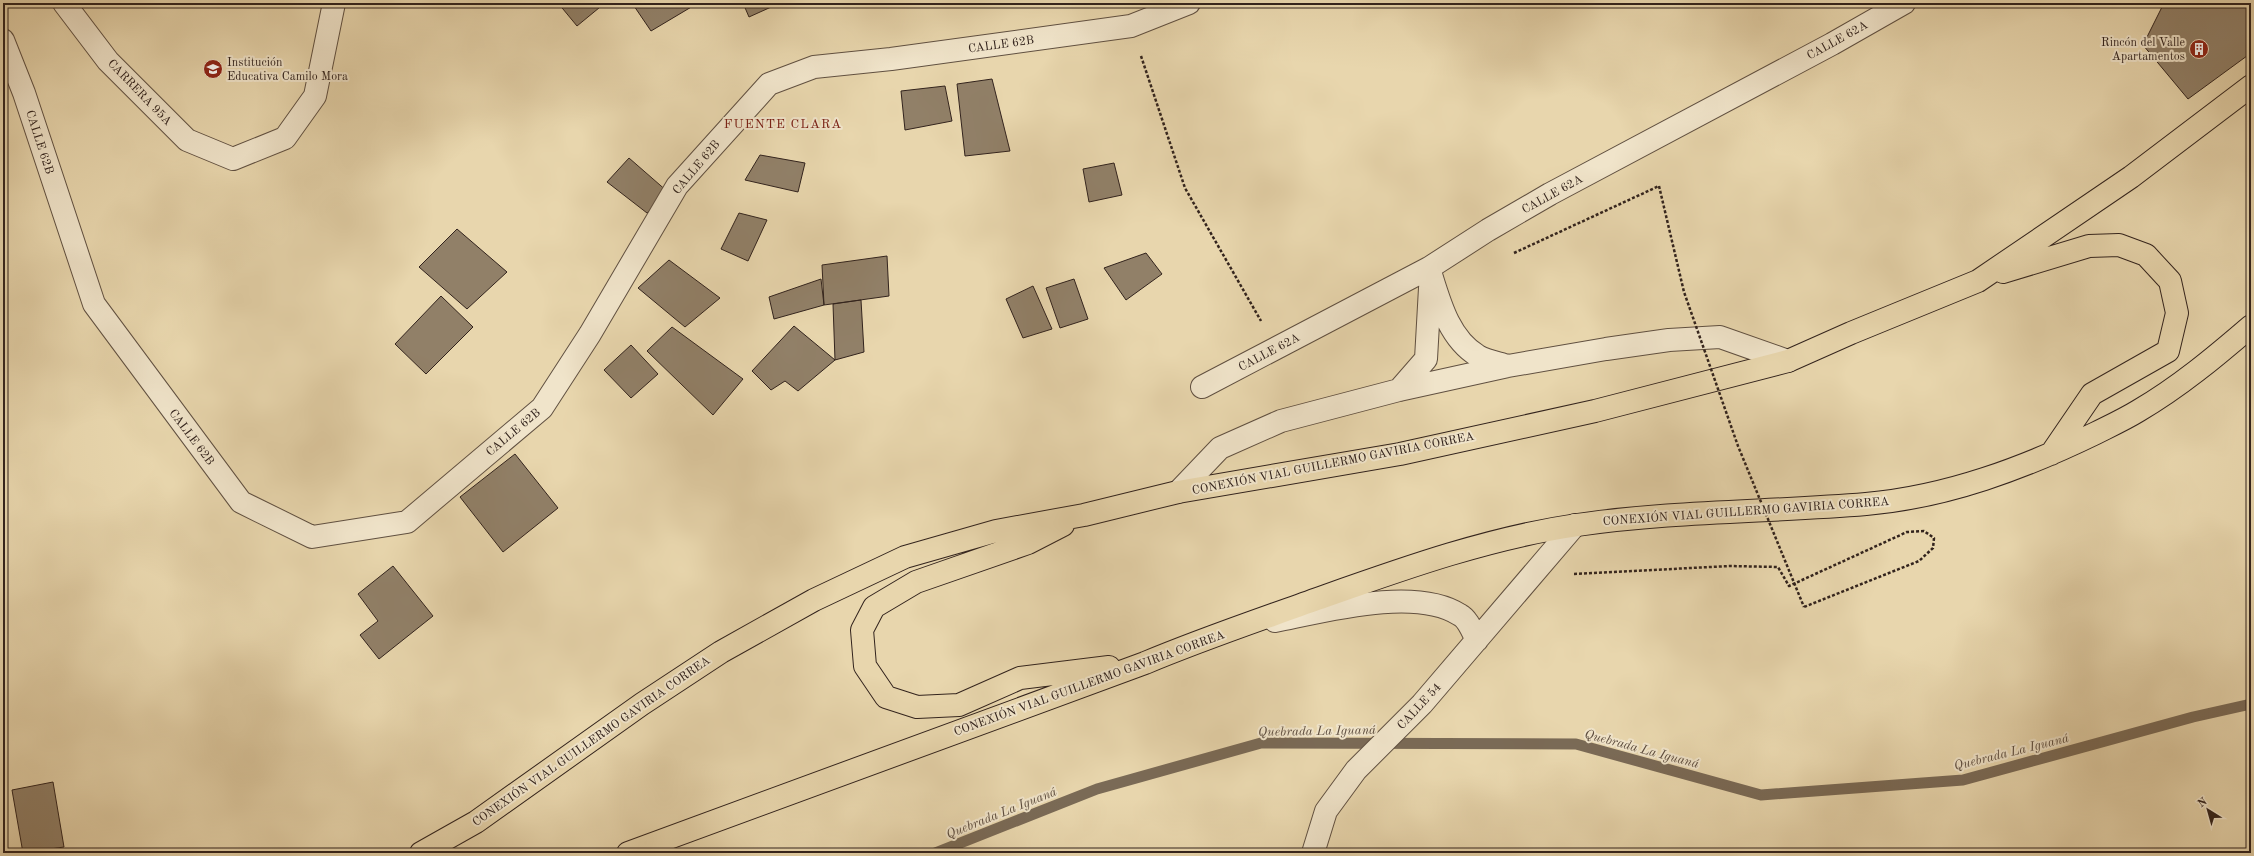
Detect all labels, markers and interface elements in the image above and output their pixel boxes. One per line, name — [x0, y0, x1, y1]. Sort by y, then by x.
street label: CALLE 62A — [1805, 19, 1870, 62]
street label: CALLE 62B — [967, 34, 1035, 56]
place label: Rincón del Valle Apartamentos — [2101, 37, 2185, 63]
building icon: Rincón del Valle Apartamentos — [2188, 38, 2210, 60]
street label: CARRERA 95A — [105, 57, 174, 128]
place label: Institución Educativa Camilo Mora — [227, 57, 348, 83]
school or university icon: Institución Educativa Camilo Mora — [202, 58, 224, 80]
street label: CALLE 62B — [23, 109, 55, 176]
district label: FUENTE CLARA — [724, 118, 842, 131]
street label: CALLE 62B — [671, 138, 723, 197]
street label: CALLE 62A — [1520, 173, 1585, 216]
street label: CALLE 62A — [1237, 332, 1302, 374]
street label: CALLE 62B — [166, 407, 216, 468]
street label: CALLE 62B — [484, 407, 543, 459]
street label: CONEXIÓN VIAL GUILLERMO GAVIRIA CORREA — [1190, 427, 1475, 497]
street label: CONEXIÓN VIAL GUILLERMO GAVIRIA CORREA — [1602, 492, 1890, 528]
street label: CONEXIÓN VIAL GUILLERMO GAVIRIA CORREA — [951, 625, 1226, 739]
street label: CONEXIÓN VIAL GUILLERMO GAVIRIA CORREA — [468, 651, 713, 829]
street label: CALLE 54 — [1395, 681, 1444, 732]
water label: Quebrada La Iguaná — [1258, 724, 1376, 739]
water label: Quebrada La Iguaná — [1583, 728, 1700, 771]
water label: Quebrada La Iguaná — [1953, 732, 2070, 773]
water label: Quebrada La Iguaná — [944, 785, 1059, 842]
north arrow — [2188, 790, 2228, 830]
text: N — [2196, 796, 2210, 810]

